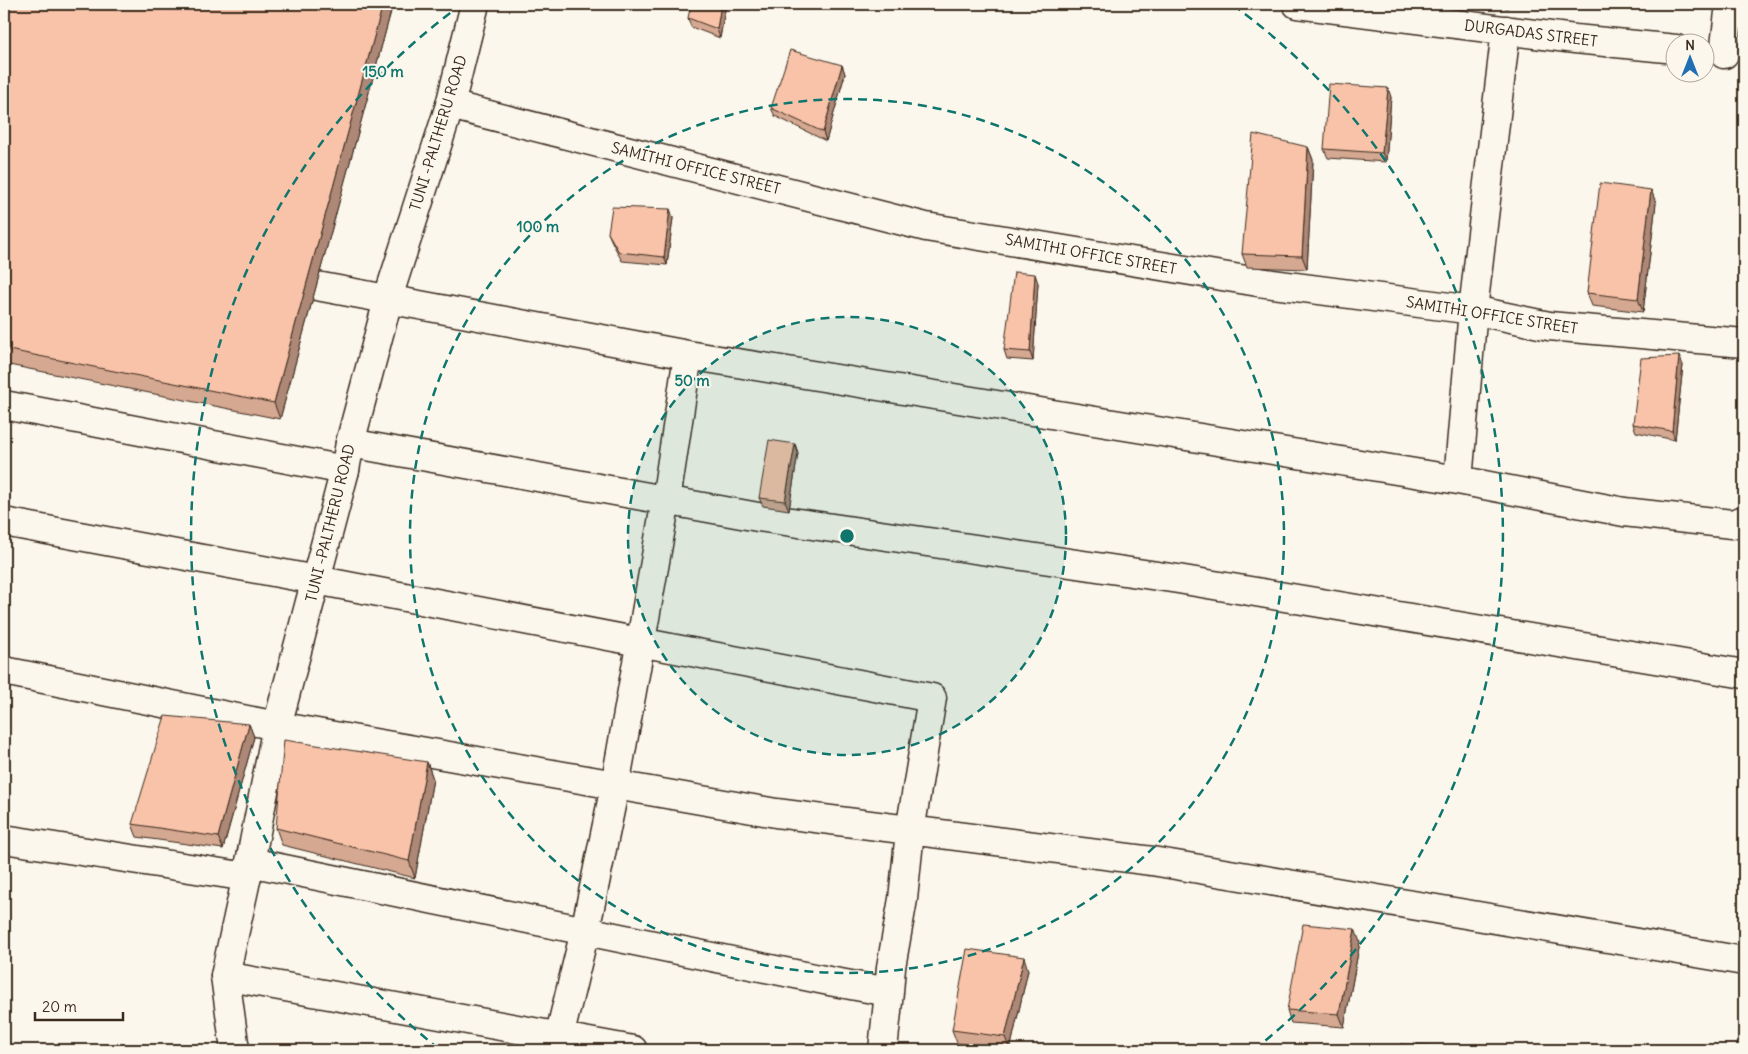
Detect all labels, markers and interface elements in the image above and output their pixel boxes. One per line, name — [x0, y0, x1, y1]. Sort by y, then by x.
street label: DURGADAS STREET — [1463, 15, 1599, 51]
north arrow — [1666, 32, 1716, 82]
text: N — [1685, 36, 1695, 54]
street label: TUNI -PALTHERU ROAD — [405, 53, 471, 213]
text: 150 m — [362, 62, 404, 81]
street label: SAMITHI OFFICE STREET — [610, 138, 783, 198]
text: 100 m — [517, 217, 559, 236]
street label: SAMITHI OFFICE STREET — [1004, 230, 1178, 278]
street label: SAMITHI OFFICE STREET — [1405, 292, 1579, 338]
text: 50 m — [674, 371, 710, 390]
street label: TUNI -PALTHERU ROAD — [301, 442, 359, 604]
centre of rings — [838, 527, 856, 545]
scale bar — [35, 989, 122, 1021]
text: 20 m — [42, 997, 77, 1016]

